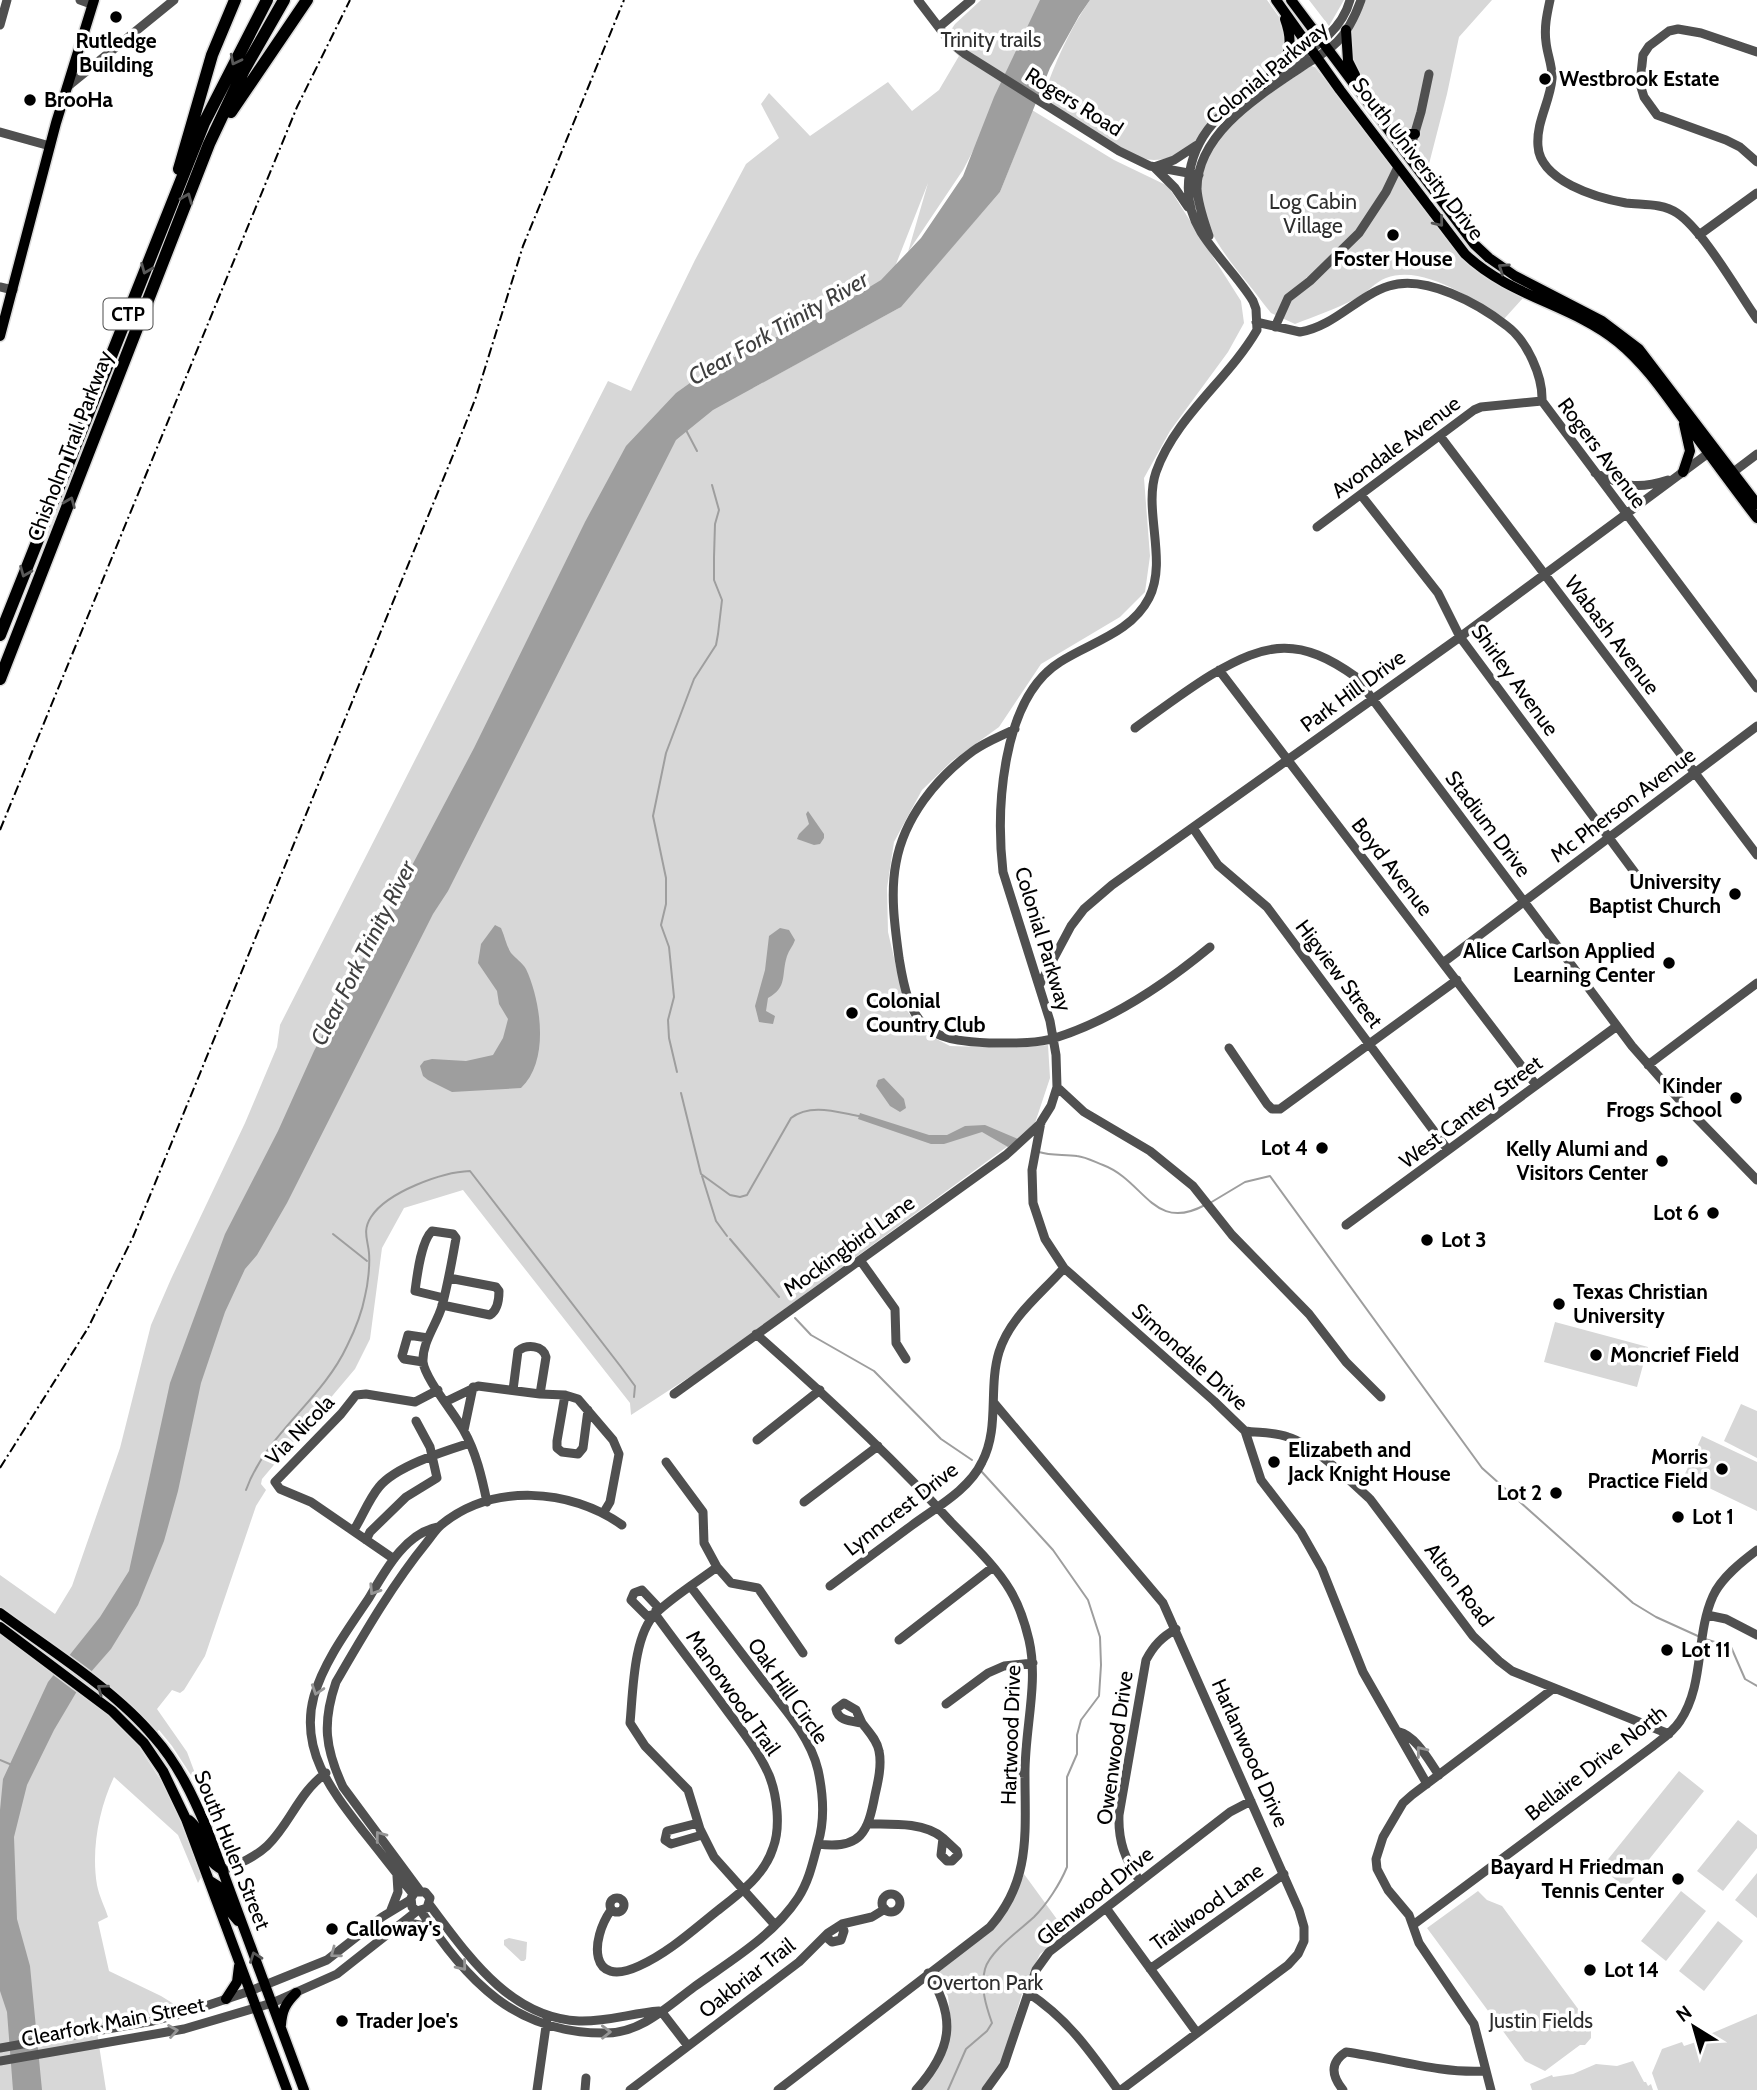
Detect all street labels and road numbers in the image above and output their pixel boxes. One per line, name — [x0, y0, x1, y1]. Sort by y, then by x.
street label: Colonial Parkway — [1201, 16, 1333, 129]
street label: Rogers Road — [1021, 62, 1128, 141]
street label: South University Drive — [1347, 72, 1490, 245]
road number: CTP — [104, 298, 152, 330]
street label: Chisholm Trail Parkway — [22, 347, 118, 544]
street label: Avondale Avenue — [1327, 390, 1465, 503]
street label: Rogers Avenue — [1553, 393, 1652, 513]
street label: Wabash Avenue — [1560, 570, 1665, 699]
street label: Shirley Avenue — [1466, 619, 1564, 741]
street label: Park Hill Drive — [1295, 644, 1410, 737]
street label: Mc Pherson Avenue — [1545, 742, 1700, 867]
street label: Stadium Drive — [1440, 766, 1537, 882]
street label: Boyd Avenue — [1346, 813, 1438, 921]
street label: Colonial Parkway — [1010, 864, 1077, 1015]
street label: Higview Street — [1291, 915, 1388, 1033]
street label: West Cantey Street — [1395, 1050, 1547, 1173]
street label: Mockingbird Lane — [778, 1190, 919, 1302]
street label: Simondale Drive — [1127, 1298, 1254, 1415]
street label: Via Nicola — [260, 1389, 339, 1470]
street label: Lynncrest Drive — [839, 1456, 963, 1561]
street label: Alton Road — [1420, 1538, 1499, 1631]
street label: Manorwood Trail — [681, 1625, 786, 1760]
street label: Oak Hill Circle — [743, 1633, 834, 1749]
street label: Hartwood Drive — [996, 1664, 1025, 1805]
street label: Owenwood Drive — [1091, 1669, 1138, 1827]
street label: Harlanwood Drive — [1207, 1675, 1294, 1831]
street label: Bellaire Drive North — [1520, 1700, 1671, 1826]
street label: South Hulen Street — [189, 1766, 276, 1933]
street label: Glenwood Drive — [1031, 1841, 1158, 1950]
street label: Trailwood Lane — [1146, 1857, 1268, 1956]
street label: Oakbriar Trail — [694, 1932, 800, 2023]
street label: Clearfork Main Street — [19, 1991, 207, 2052]

